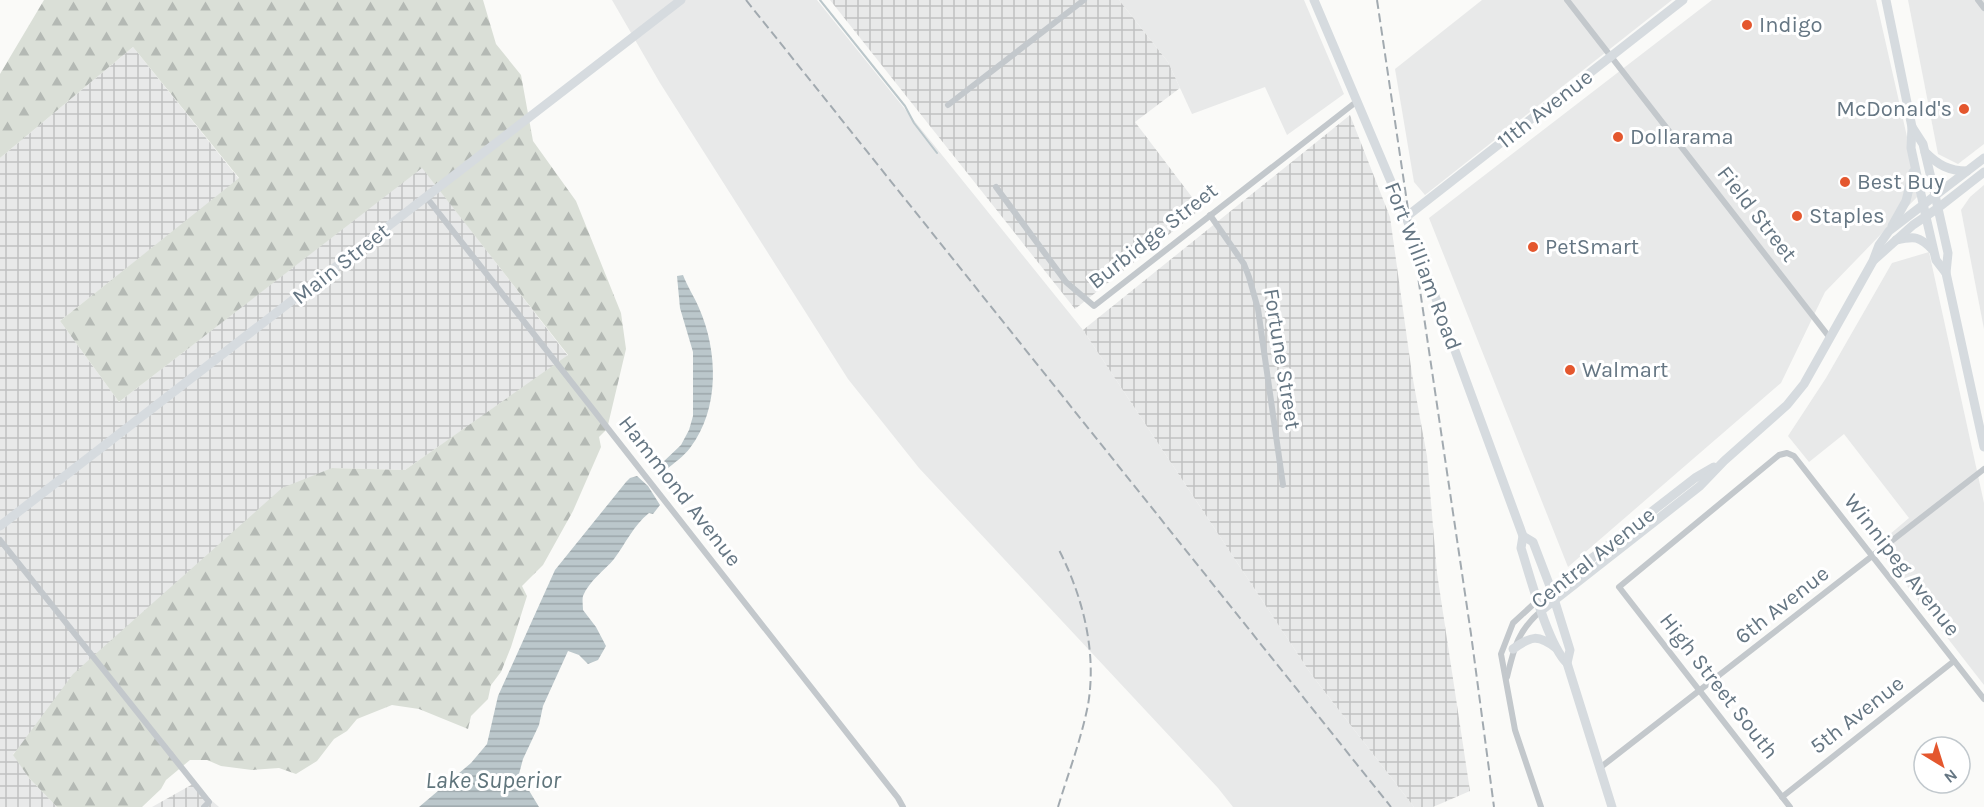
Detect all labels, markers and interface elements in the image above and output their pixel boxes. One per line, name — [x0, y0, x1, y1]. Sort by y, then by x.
place label: Indigo — [1759, 12, 1822, 38]
marker: Indigo — [1740, 18, 1754, 32]
street label: 11th Avenue — [1492, 64, 1598, 154]
place label: McDonald's — [1836, 96, 1952, 122]
marker: McDonald's — [1957, 102, 1971, 116]
place label: Dollarama — [1630, 124, 1734, 150]
marker: Dollarama — [1611, 130, 1625, 144]
street label: Field Street — [1712, 161, 1802, 267]
place label: Best Buy — [1857, 169, 1944, 195]
marker: Best Buy — [1838, 175, 1852, 189]
street label: Burbidge Street — [1083, 177, 1223, 295]
street label: Fort William Road — [1379, 178, 1467, 354]
place label: Staples — [1809, 203, 1885, 229]
marker: Staples — [1790, 209, 1804, 223]
street label: Main Street — [287, 218, 395, 310]
place label: PetSmart — [1545, 234, 1639, 260]
marker: PetSmart — [1526, 240, 1540, 254]
street label: Fortune Street — [1258, 287, 1306, 431]
place label: Walmart — [1582, 357, 1668, 383]
marker: Walmart — [1563, 363, 1577, 377]
street label: Hammond Avenue — [613, 411, 747, 571]
street label: Winnipeg Avenue — [1838, 489, 1966, 641]
street label: Central Avenue — [1526, 502, 1660, 614]
street label: 6th Avenue — [1730, 560, 1834, 650]
street label: High Street South — [1654, 608, 1784, 764]
street label: 5th Avenue — [1805, 670, 1909, 760]
north arrow — [1912, 735, 1972, 795]
text: N — [1941, 765, 1961, 787]
water label: Lake Superior — [425, 766, 561, 794]

